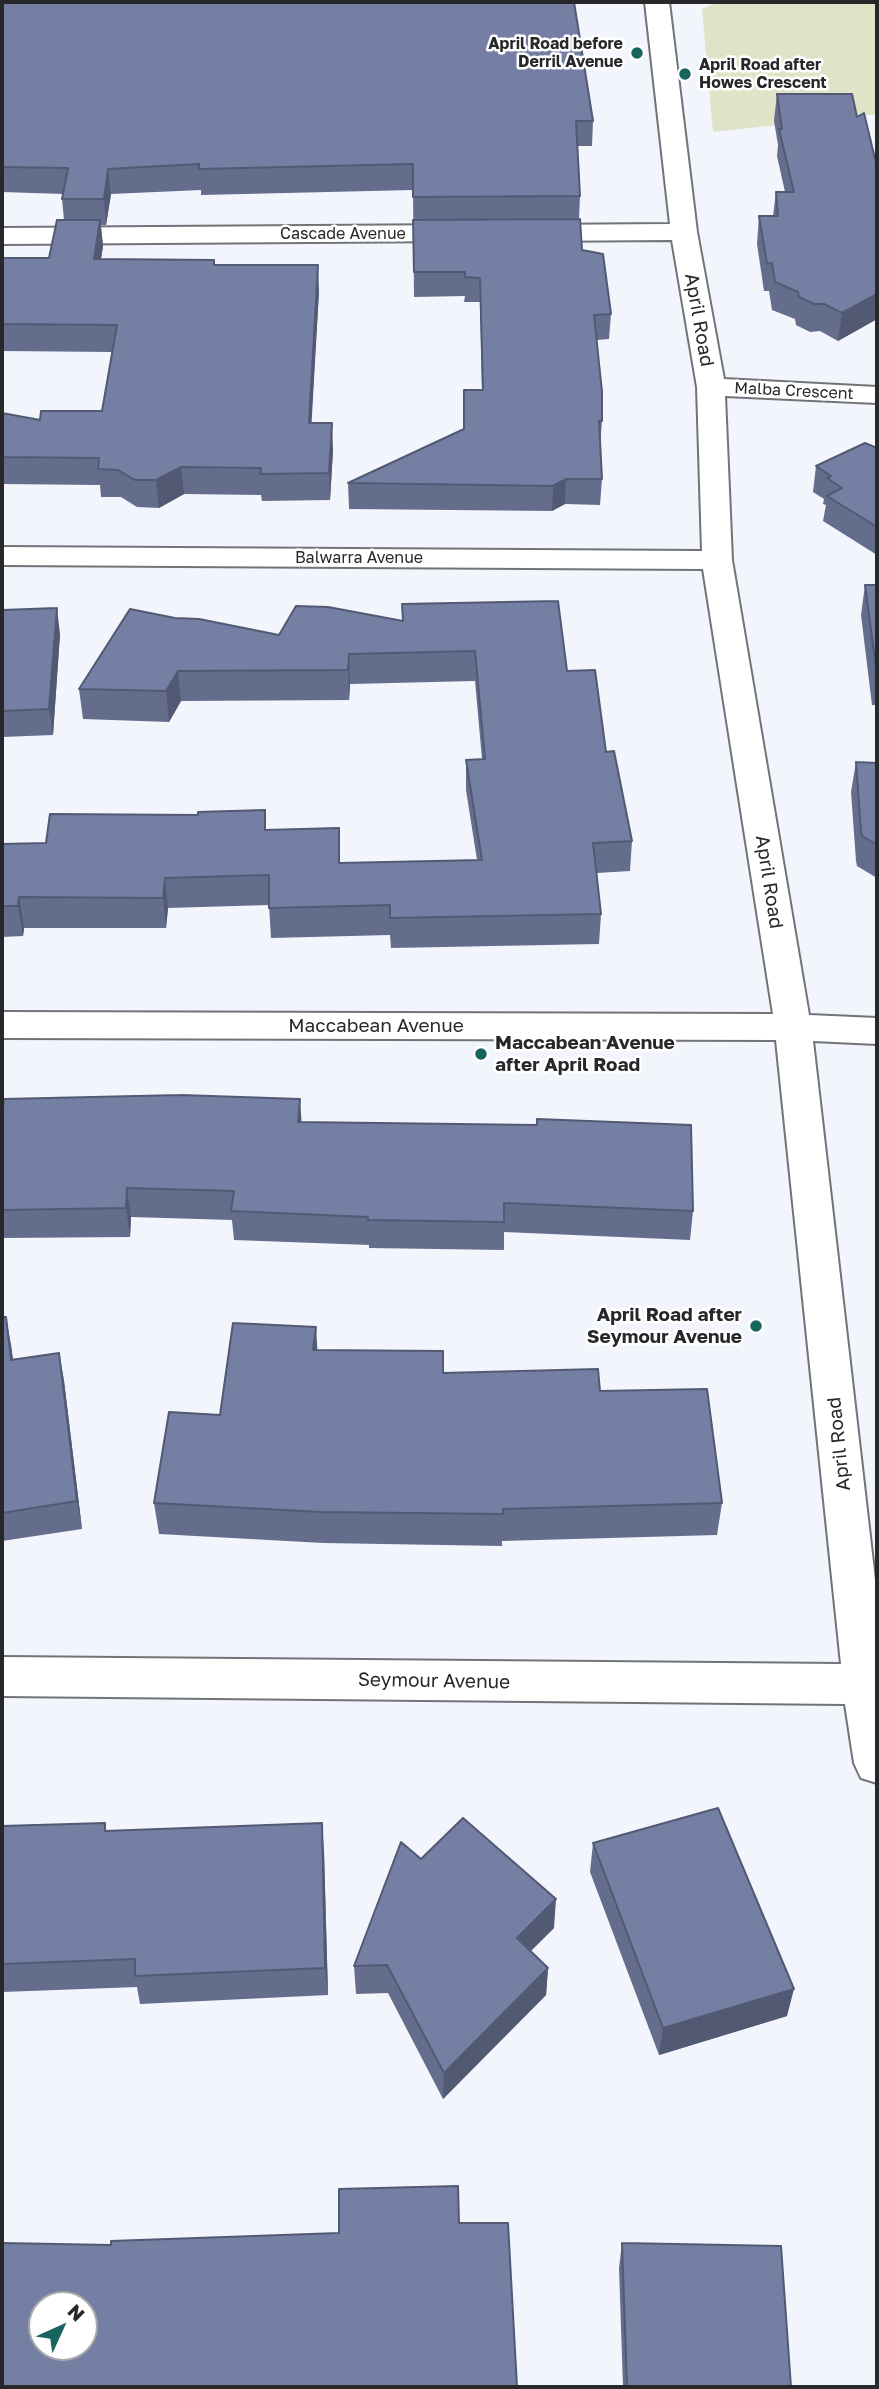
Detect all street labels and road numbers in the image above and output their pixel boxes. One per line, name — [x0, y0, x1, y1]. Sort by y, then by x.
street label: Cascade Avenue — [280, 224, 406, 244]
street label: April Road — [680, 272, 718, 368]
street label: Malba Crescent — [734, 378, 854, 404]
street label: Balwarra Avenue — [295, 548, 423, 568]
street label: April Road — [750, 834, 788, 930]
street label: Maccabean Avenue — [288, 1015, 464, 1037]
street label: April Road — [823, 1396, 855, 1492]
street label: Seymour Avenue — [358, 1668, 510, 1694]

